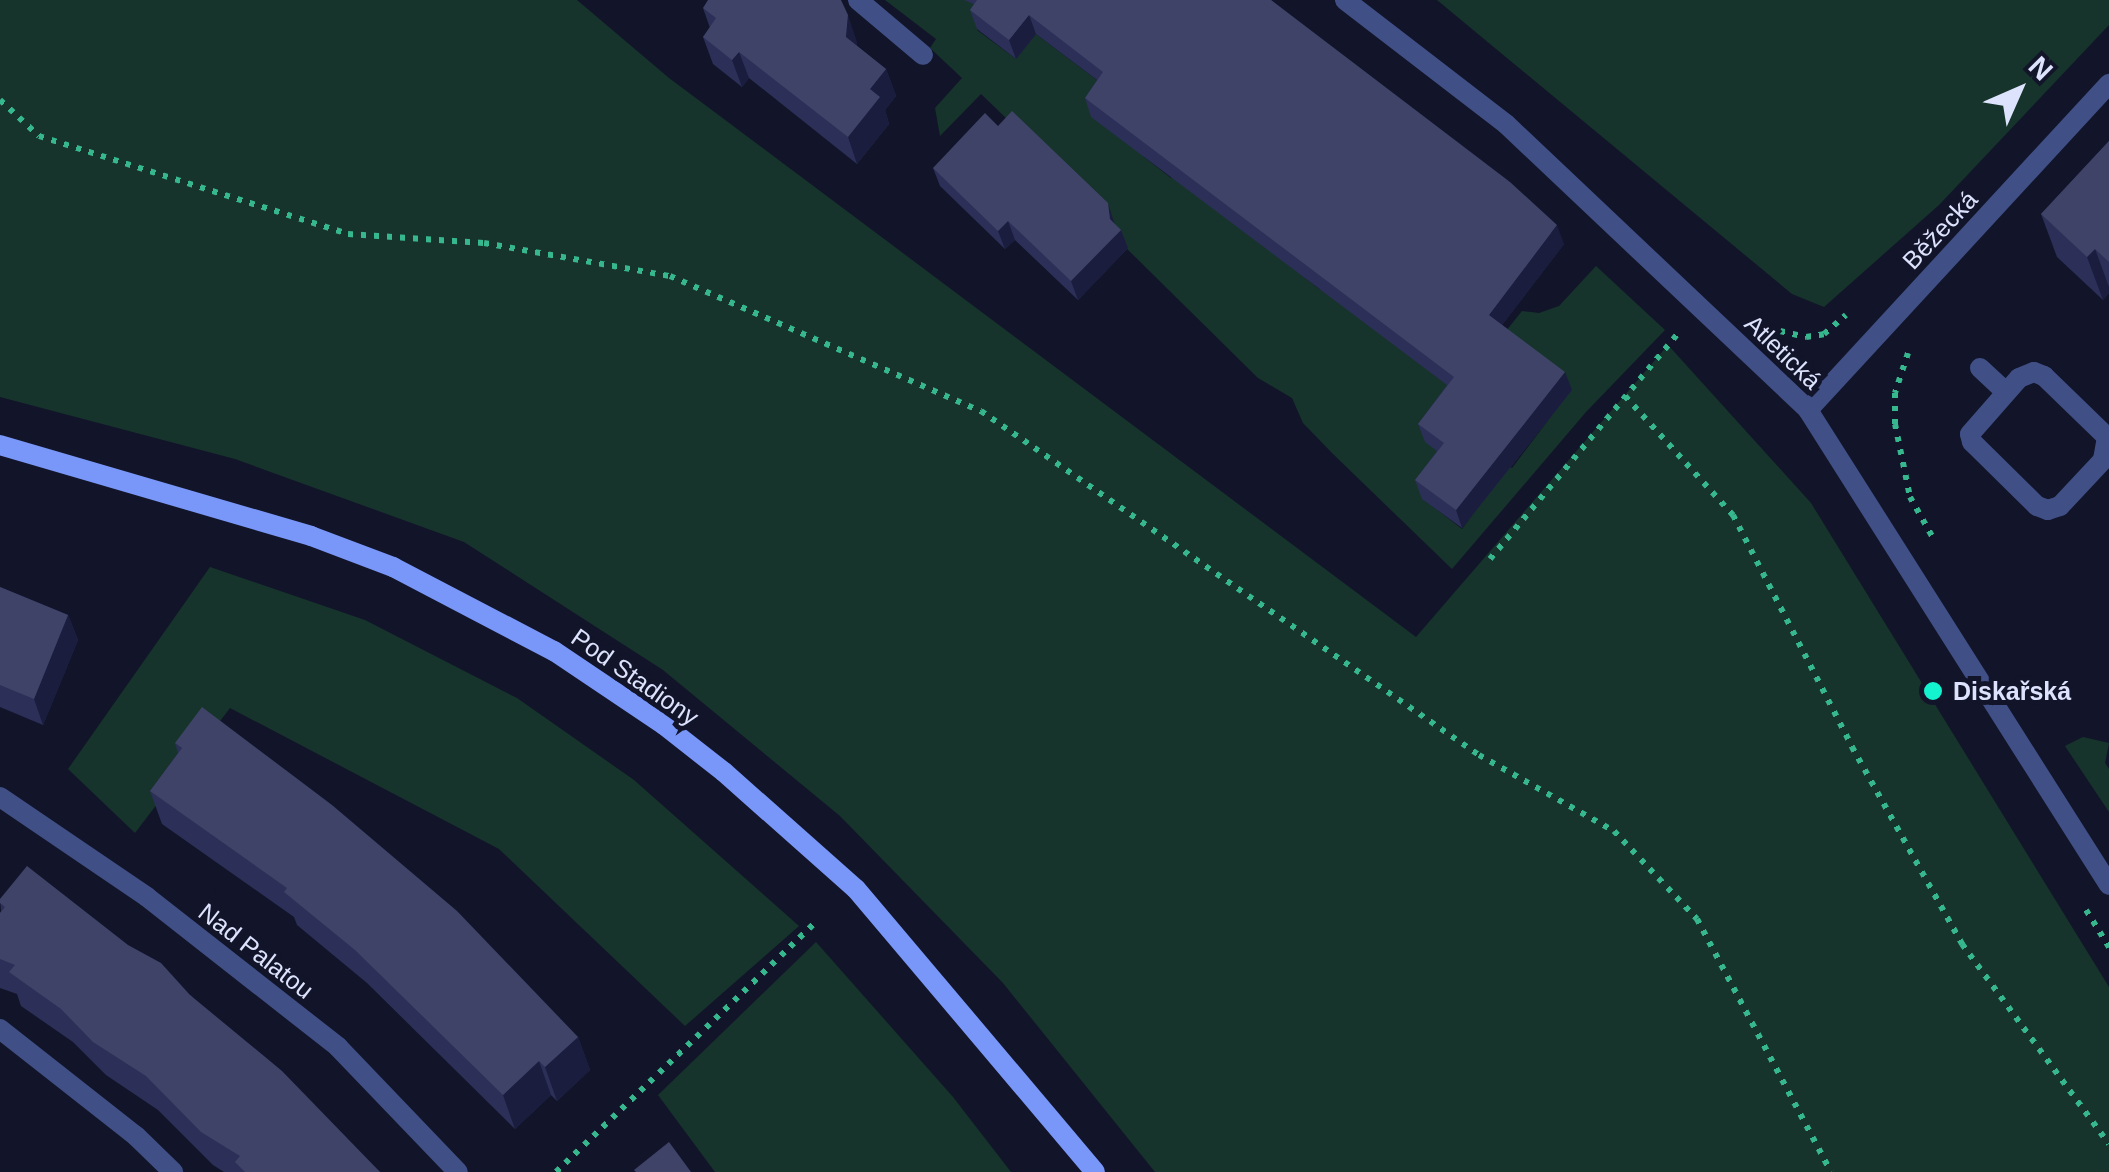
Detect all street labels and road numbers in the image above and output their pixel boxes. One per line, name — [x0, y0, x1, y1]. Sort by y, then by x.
street label: Běžecká — [1896, 185, 1984, 275]
street label: Atletická — [1739, 308, 1827, 396]
street label: Pod Stadiony — [565, 622, 705, 732]
street label: Nad Palatou — [193, 897, 319, 1005]

